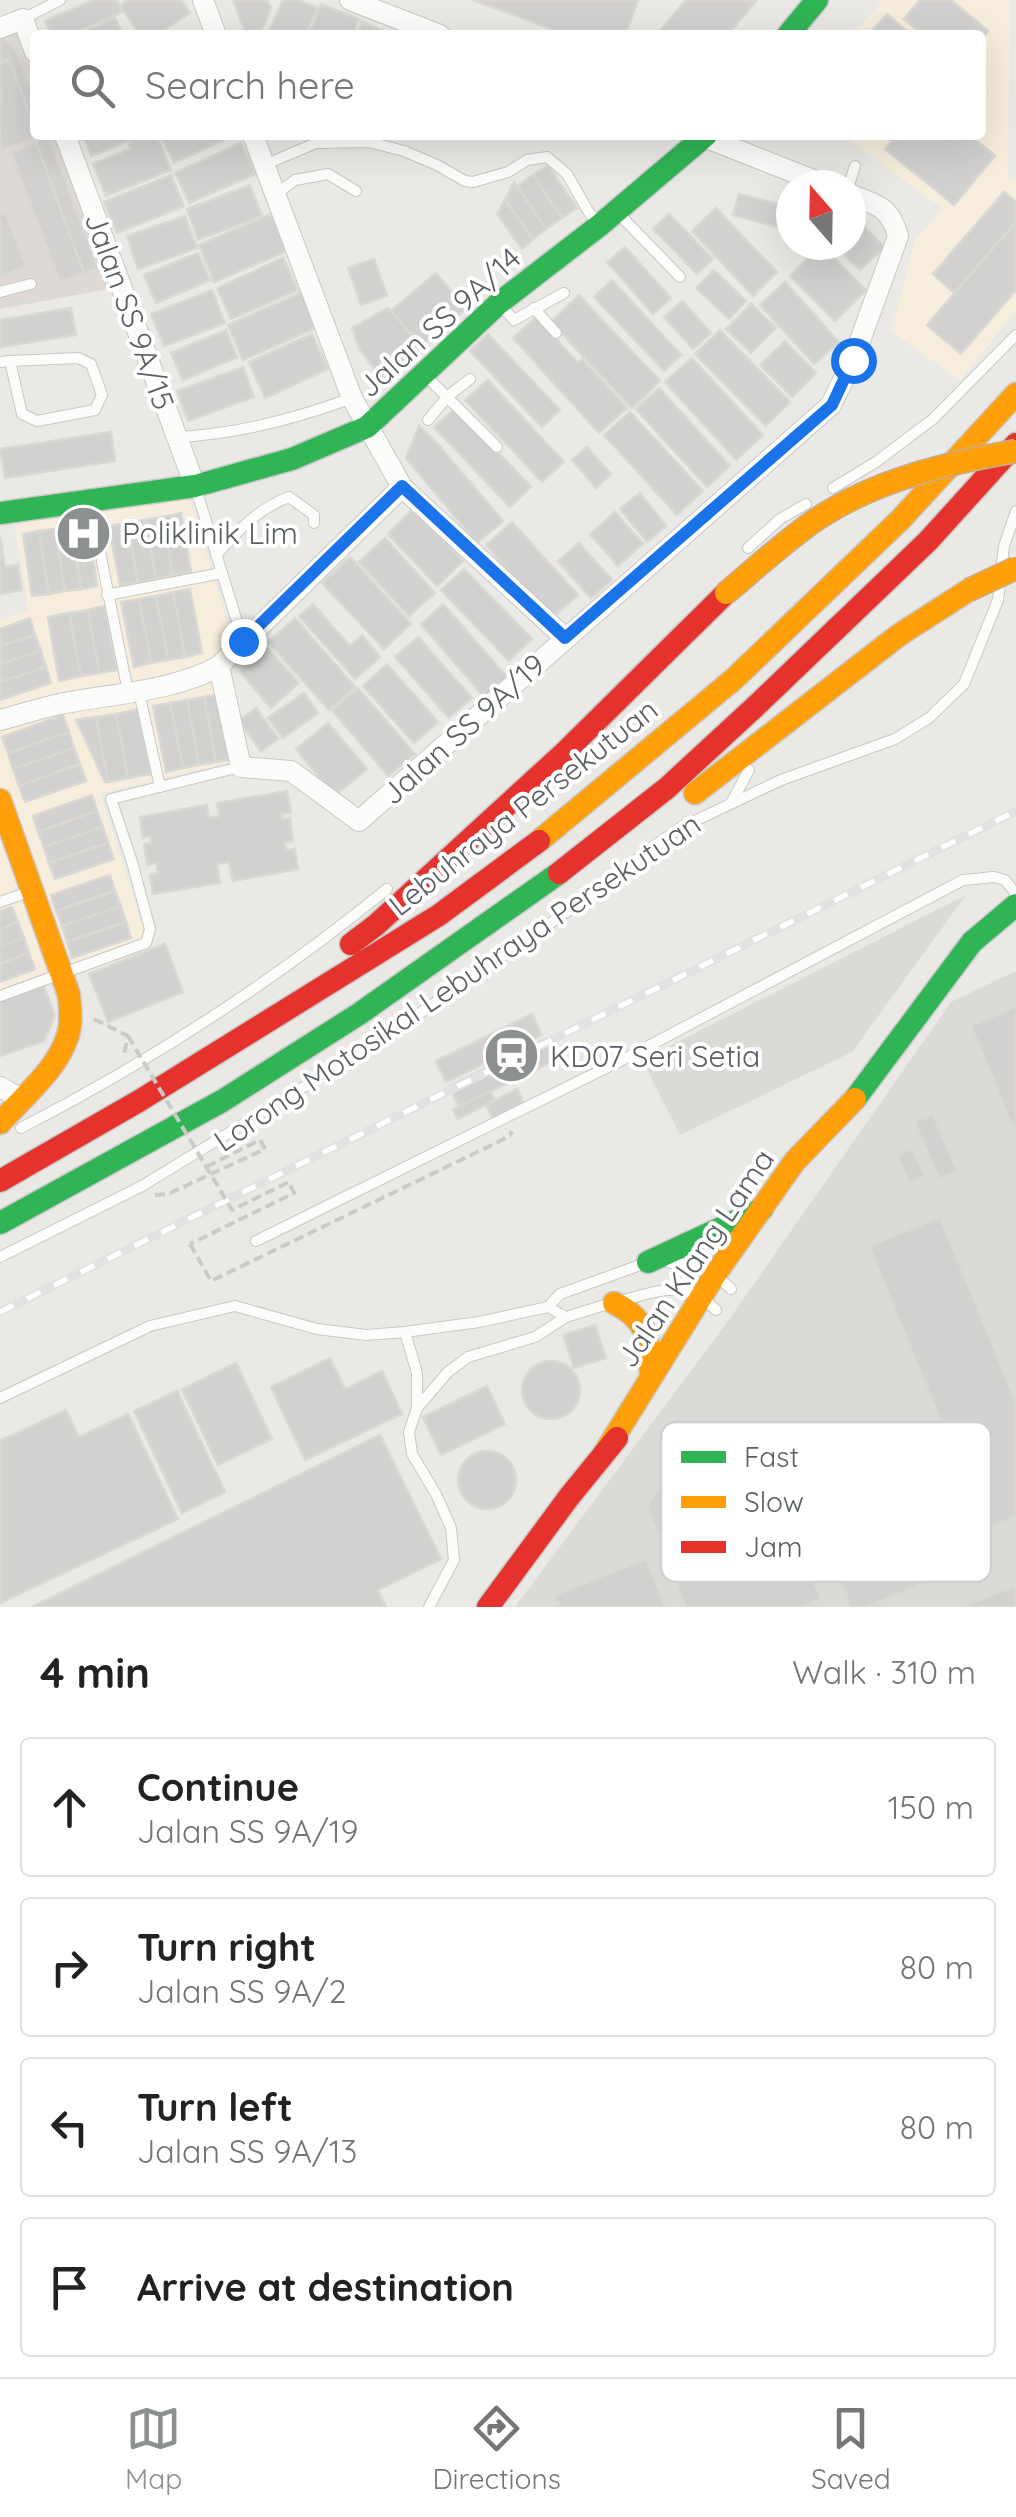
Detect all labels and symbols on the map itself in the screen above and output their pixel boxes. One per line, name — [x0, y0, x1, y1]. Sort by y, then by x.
north arrow — [776, 170, 866, 260]
street label: Jalan SS 9A/15 — [77, 207, 183, 415]
street label: Jalan SS 9A/14 — [350, 239, 528, 405]
route start — [831, 338, 877, 384]
hospital icon: Poliklinik Lim — [53, 503, 113, 563]
place label: Poliklinik Lim — [122, 514, 298, 552]
route end — [221, 619, 267, 665]
street label: Jalan SS 9A/19 — [373, 645, 553, 813]
street label: Lebuhraya Persekutuan — [381, 690, 665, 924]
street label: Lorong Motosikal Lebuhraya Persekutuan — [206, 804, 708, 1160]
station icon: KD07 Seri Setia — [481, 1026, 541, 1086]
place label: KD07 Seri Setia — [550, 1037, 760, 1075]
street label: Jalan Klang Lama — [608, 1142, 782, 1374]
legend — [661, 1422, 991, 1582]
text: Fast — [744, 1439, 799, 1474]
text: Slow — [744, 1484, 804, 1519]
text: Jam — [744, 1529, 803, 1564]

